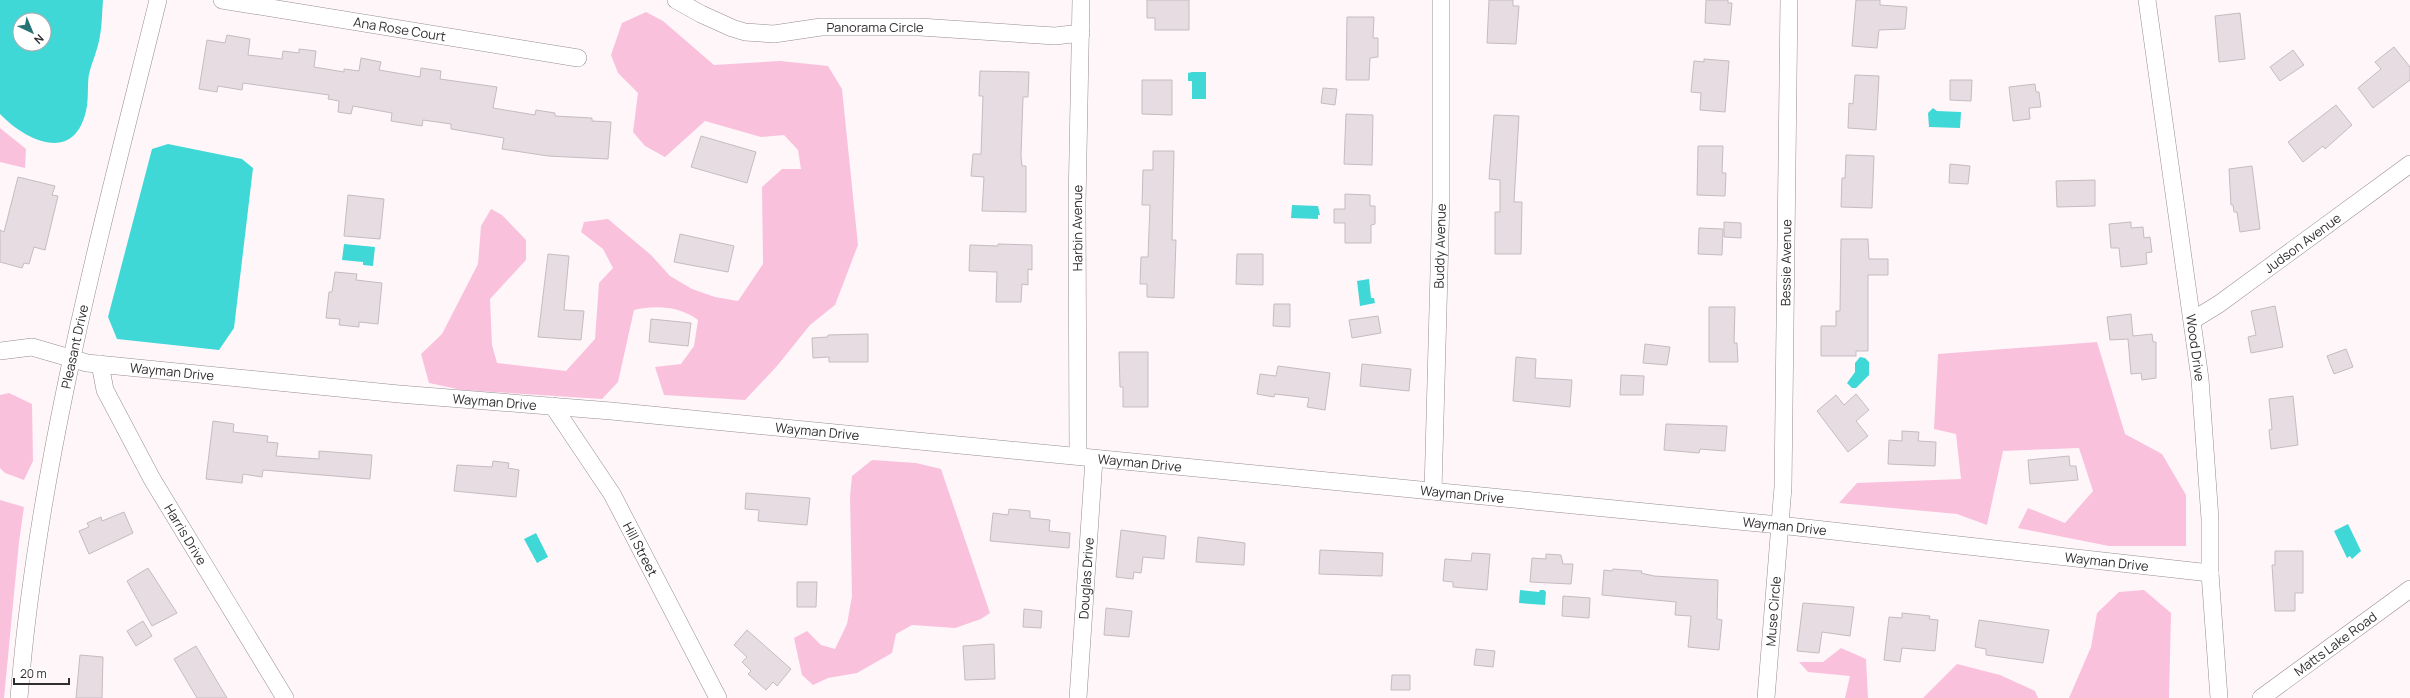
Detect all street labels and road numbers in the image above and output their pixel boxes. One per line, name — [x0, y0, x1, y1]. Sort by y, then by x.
street label: Ana Rose Court — [352, 13, 447, 45]
street label: Panorama Circle — [826, 18, 925, 36]
street label: Harbin Avenue — [1068, 184, 1086, 271]
street label: Buddy Avenue — [1430, 203, 1450, 289]
street label: Judson Avenue — [2260, 208, 2345, 277]
street label: Bessie Avenue — [1776, 219, 1795, 306]
street label: Pleasant Drive — [57, 302, 92, 390]
street label: Wood Drive — [2182, 313, 2209, 383]
street label: Wayman Drive — [129, 358, 215, 385]
street label: Wayman Drive — [452, 389, 538, 414]
street label: Wayman Drive — [774, 418, 861, 444]
street label: Wayman Drive — [1097, 450, 1183, 476]
street label: Wayman Drive — [1419, 481, 1505, 507]
street label: Harris Drive — [160, 501, 211, 569]
street label: Wayman Drive — [1742, 513, 1828, 539]
street label: Hill Street — [619, 519, 662, 579]
street label: Douglas Drive — [1074, 536, 1098, 620]
street label: Wayman Drive — [2064, 548, 2150, 575]
street label: Muse Circle — [1761, 575, 1785, 647]
street label: Matts Lake Road — [2290, 607, 2380, 680]

